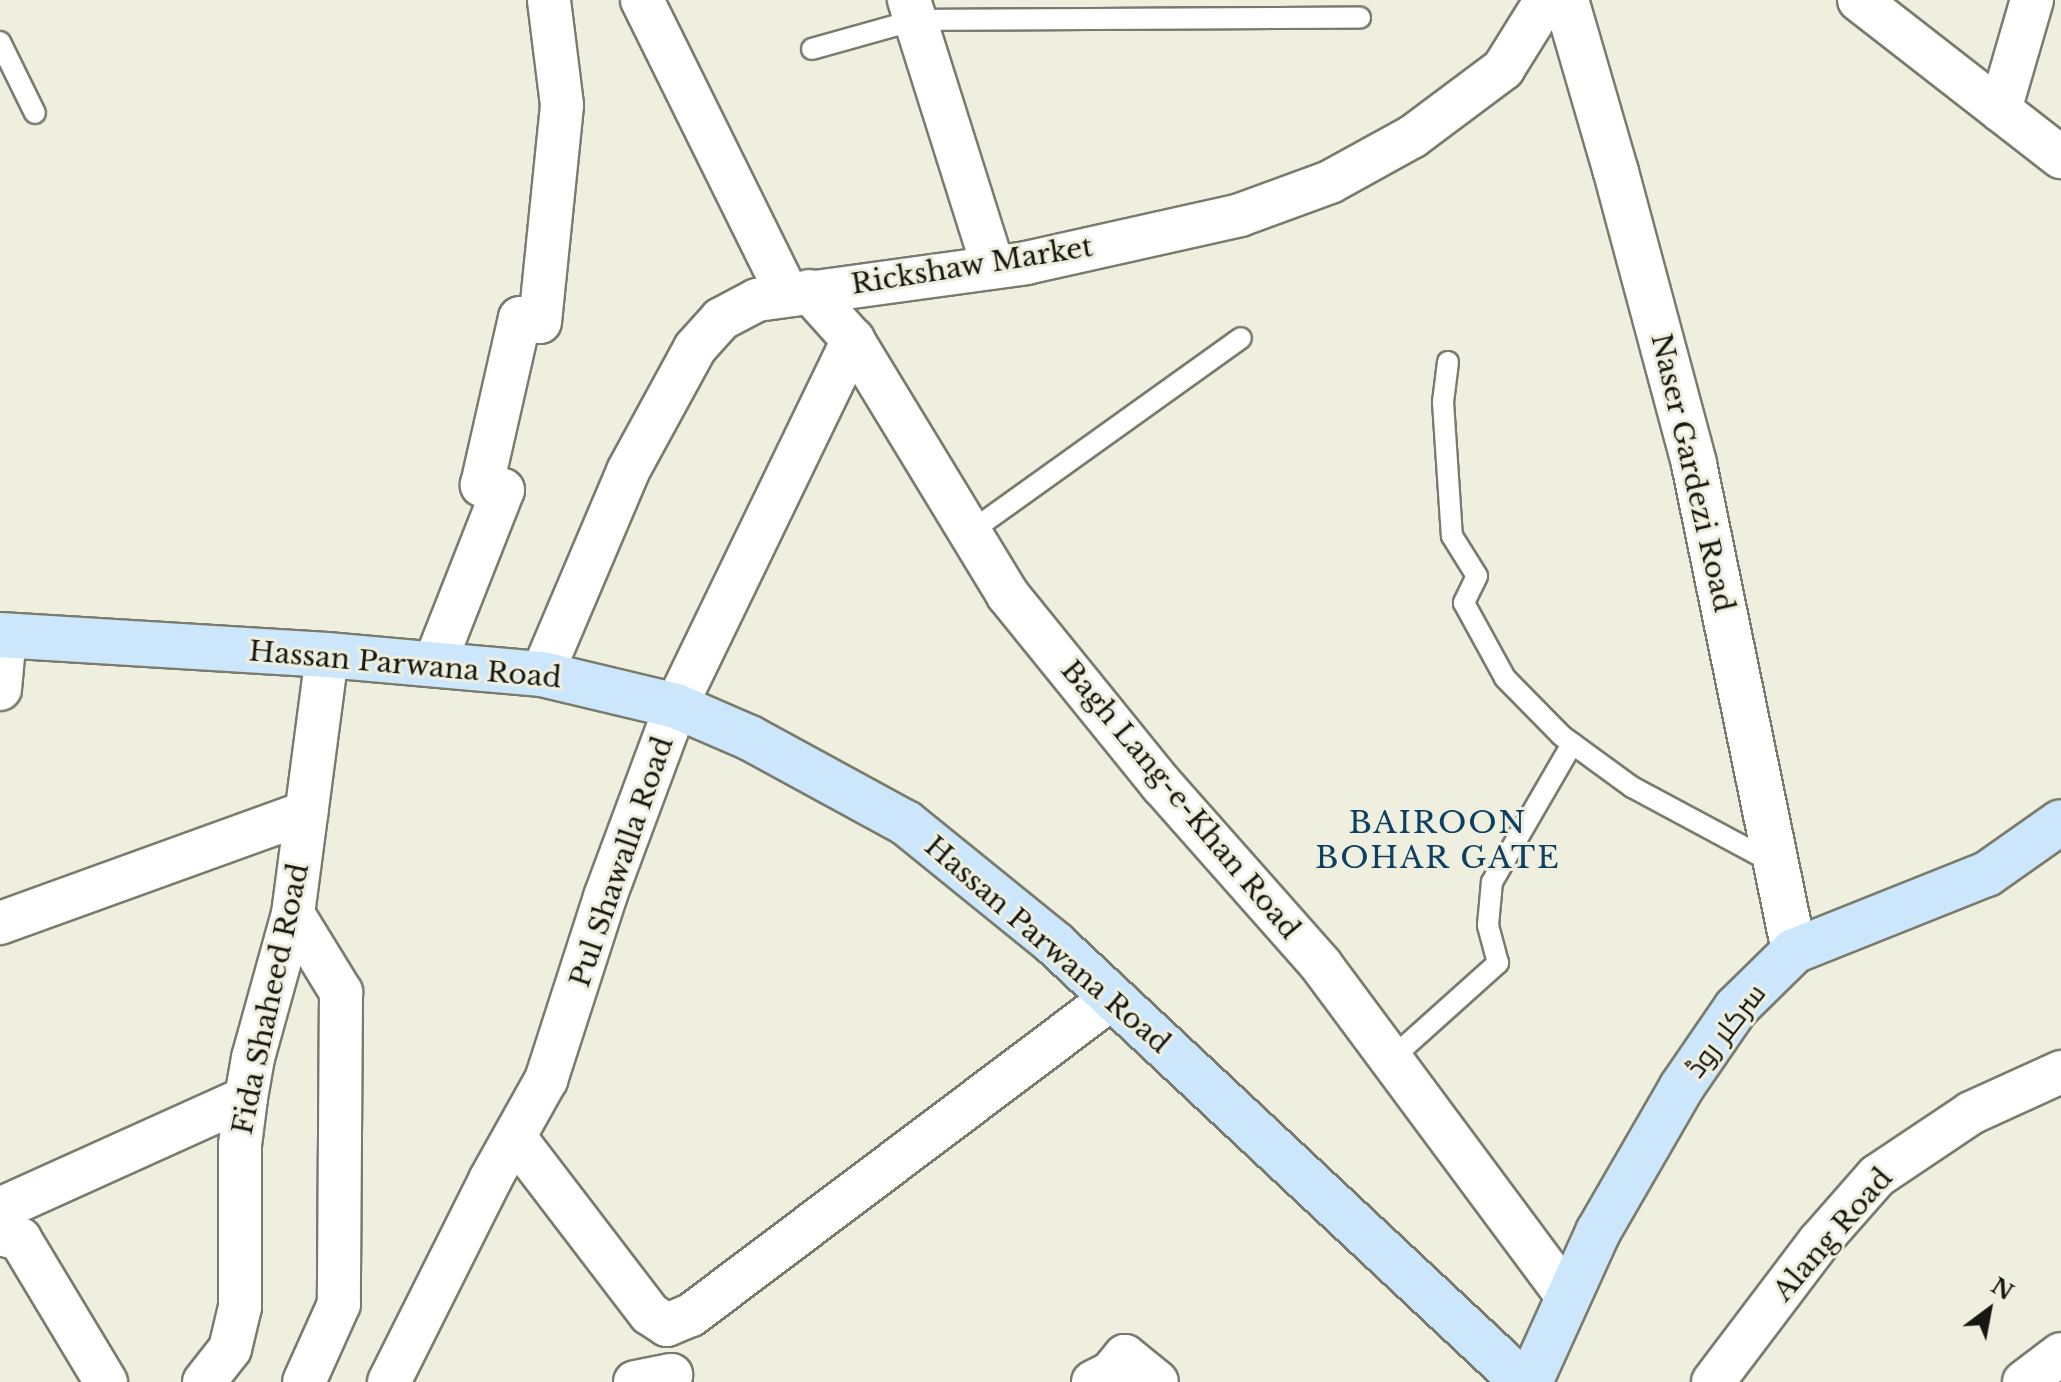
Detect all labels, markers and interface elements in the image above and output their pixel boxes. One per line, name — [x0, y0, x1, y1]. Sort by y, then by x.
street label: Rickshaw Market — [848, 230, 1096, 302]
street label: Naser Gardezi Road — [1644, 330, 1740, 616]
street label: Hassan Parwana Road — [247, 635, 563, 695]
street label: Bagh Lang-e-Khan Road — [1054, 654, 1306, 946]
street label: Pul Shawalla Road — [563, 732, 681, 992]
district label: BAIROON BOHAR GATE — [1315, 805, 1561, 876]
street label: Hassan Parwana Road — [918, 829, 1176, 1061]
street label: Fida Shaheed Road — [226, 860, 316, 1138]
street label: سرکلر روڈ — [1679, 977, 1773, 1085]
street label: Alang Road — [1766, 1162, 1900, 1308]
north arrow — [1949, 1270, 2029, 1350]
text: N — [1986, 1272, 2018, 1306]

